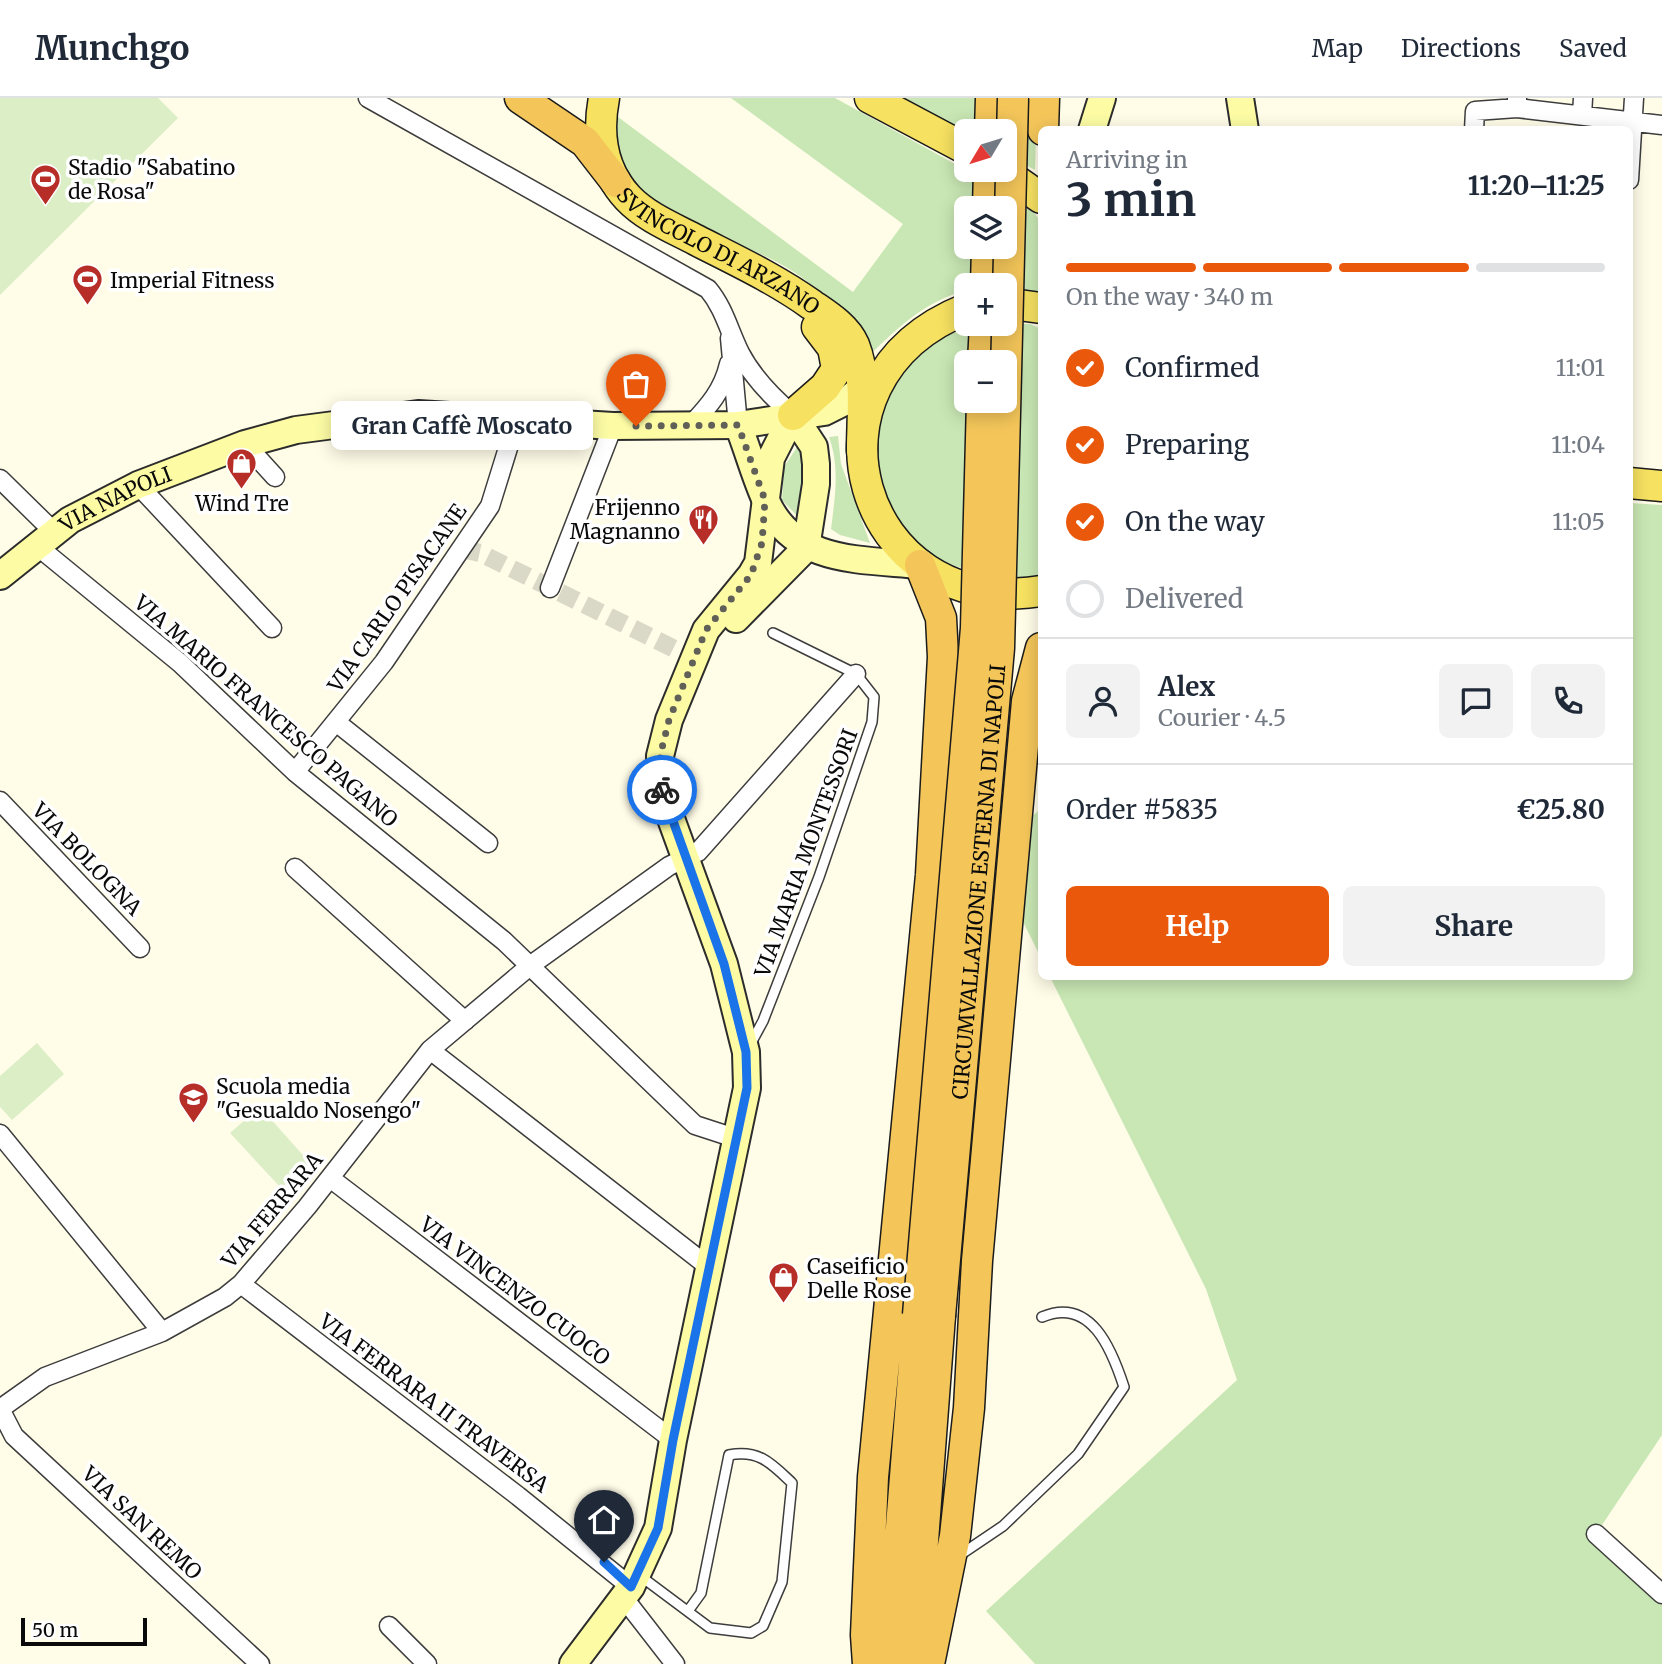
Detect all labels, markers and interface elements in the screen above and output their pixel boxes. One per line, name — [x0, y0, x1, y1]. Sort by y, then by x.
text: Munchgo — [35, 28, 190, 69]
text: Map — [1312, 33, 1363, 64]
text: Directions — [1401, 33, 1521, 64]
text: Saved — [1559, 33, 1627, 64]
north arrow — [954, 119, 1017, 182]
map controls — [954, 119, 1017, 413]
text: Arriving in — [1066, 145, 1188, 174]
place label: Stadio "Sabatino de Rosa" — [68, 154, 235, 205]
sports icon: Stadio "Sabatino de Rosa" — [28, 162, 62, 206]
text: 11:20–11:25 — [1468, 169, 1605, 202]
text: 3 min — [1066, 171, 1196, 229]
street label: SVINCOLO DI ARZANO — [611, 182, 825, 320]
button: layers — [954, 196, 1017, 259]
sports icon: Imperial Fitness — [70, 263, 104, 307]
place label: Imperial Fitness — [110, 267, 275, 294]
button: + — [954, 273, 1017, 336]
text: On the way · 340 m — [1066, 282, 1273, 311]
icon: check — [1066, 349, 1104, 387]
button: − — [954, 350, 1017, 413]
text: Confirmed — [1125, 351, 1260, 384]
text: 11:01 — [1556, 353, 1605, 382]
pin — [606, 354, 666, 426]
icon: bag — [617, 365, 655, 403]
callout: Gran Caffè Moscato — [332, 402, 594, 450]
text: Gran Caffè Moscato — [352, 411, 572, 440]
icon: check — [1066, 426, 1104, 464]
text: Preparing — [1125, 428, 1249, 461]
text: 11:04 — [1551, 430, 1605, 459]
shop icon: Wind Tre — [225, 446, 259, 490]
street label: VIA NAPOLI — [52, 460, 175, 538]
place label: Wind Tre — [194, 490, 289, 517]
place label: Frijenno Magnanno — [570, 494, 680, 545]
street label: VIA CARLO PISACANE — [321, 498, 473, 698]
restaurant icon: Frijenno Magnanno — [686, 502, 720, 546]
icon: check — [1066, 503, 1104, 541]
text: On the way — [1125, 505, 1265, 538]
text: 11:05 — [1552, 507, 1605, 536]
text: Delivered — [1125, 582, 1244, 615]
street label: VIA MARIO FRANCESCO PAGANO — [128, 588, 403, 833]
street label: CIRCUMVALLAZIONE ESTERNA DI NAPOLI — [946, 663, 1011, 1100]
button: person — [1066, 664, 1140, 738]
button: chat — [1439, 664, 1513, 738]
button: phone — [1531, 664, 1605, 738]
text: Alex — [1158, 670, 1215, 703]
text: Courier · 4.5 — [1158, 703, 1286, 732]
street label: VIA MARIA MONTESSORI — [748, 725, 864, 982]
courier — [627, 755, 697, 825]
icon: bike — [643, 771, 681, 809]
text: Order #5835 — [1066, 793, 1218, 826]
text: €25.80 — [1516, 793, 1605, 826]
street label: VIA BOLOGNA — [26, 796, 148, 921]
button: Help — [1066, 886, 1329, 966]
button: Share — [1343, 886, 1605, 966]
place label: Scuola media "Gesualdo Nosengo" — [216, 1073, 421, 1124]
school or university icon: Scuola media "Gesualdo Nosengo" — [176, 1081, 210, 1125]
street label: VIA FERRARA — [215, 1146, 328, 1274]
street label: VIA VINCENZO CUOCO — [414, 1210, 615, 1371]
place label: Caseificio Delle Rose — [807, 1253, 911, 1304]
shop icon: Caseificio Delle Rose — [767, 1261, 801, 1305]
street label: VIA FERRARA II TRAVERSA — [313, 1307, 554, 1498]
street label: VIA SAN REMO — [76, 1460, 208, 1585]
pin — [574, 1490, 634, 1562]
icon: home — [585, 1501, 623, 1539]
scale bar — [21, 1615, 147, 1647]
text: 50 m — [32, 1618, 78, 1642]

